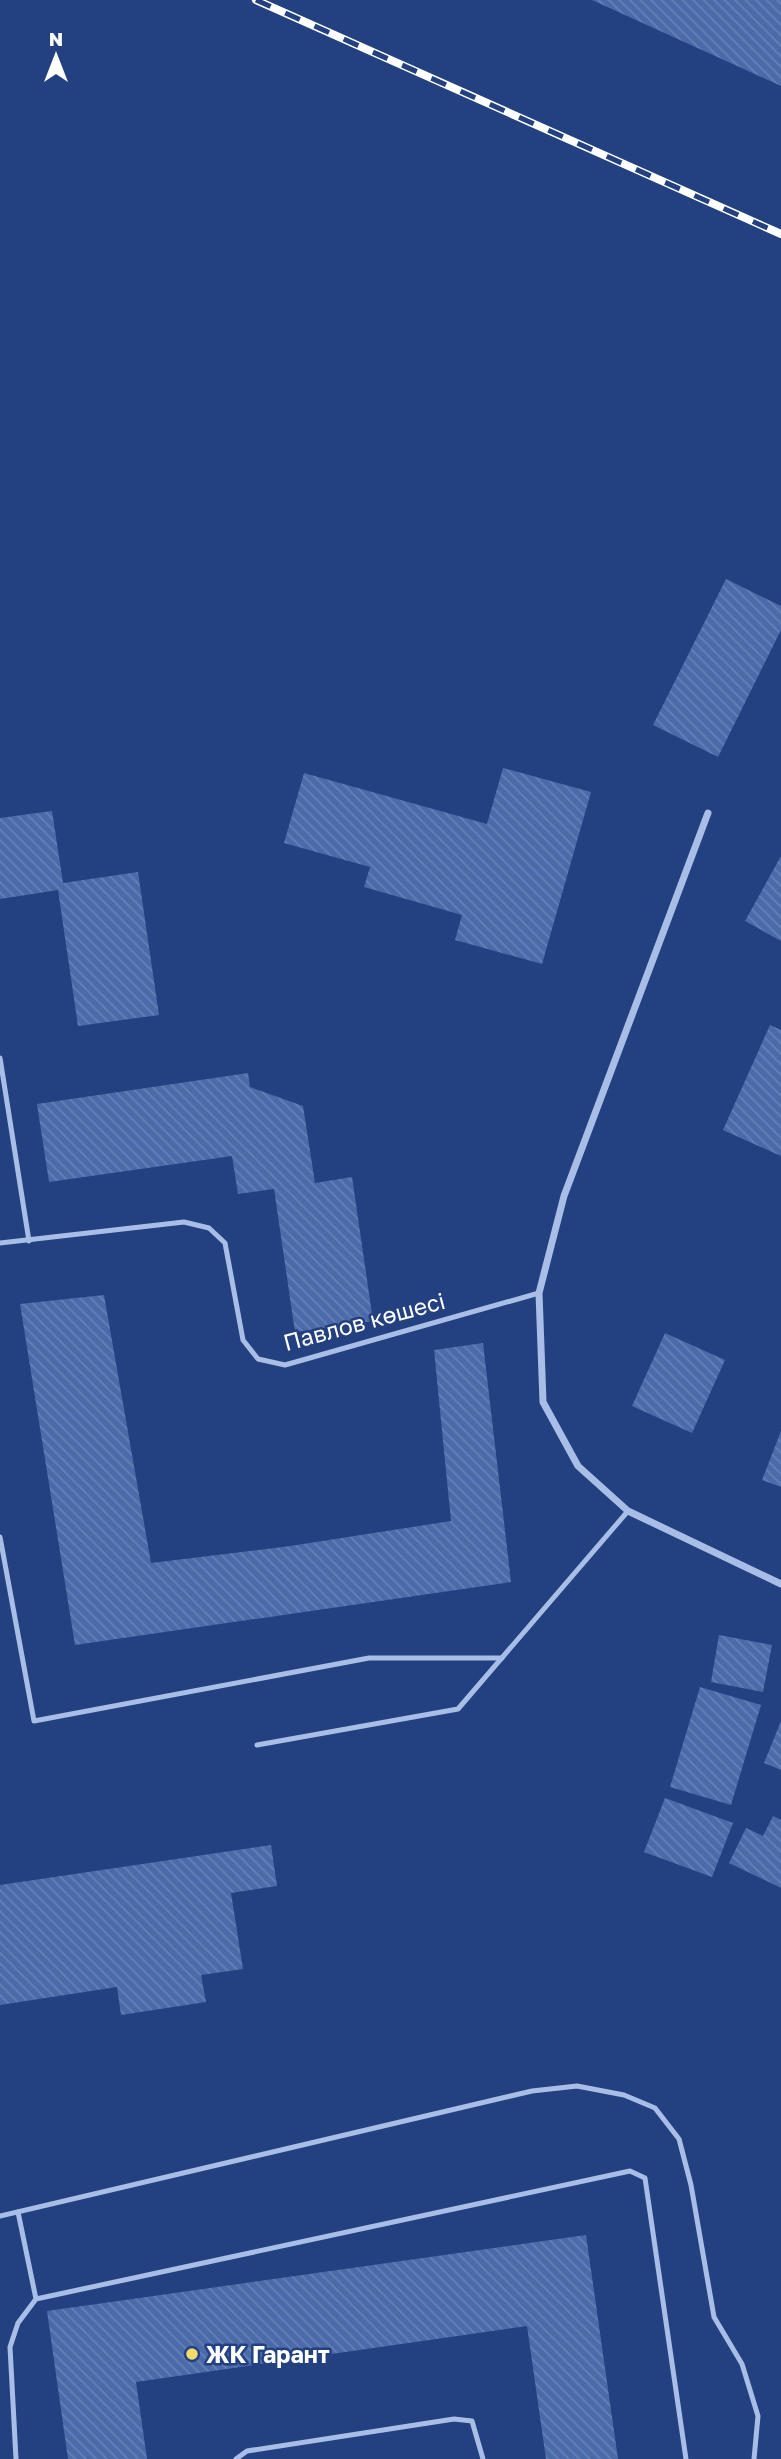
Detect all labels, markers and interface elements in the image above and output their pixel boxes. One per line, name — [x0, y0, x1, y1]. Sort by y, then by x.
north arrow — [21, 21, 91, 91]
text: N — [49, 27, 63, 50]
street label: Павлов көшесі — [280, 1286, 448, 1356]
place label: ЖК Гарант — [206, 2340, 330, 2368]
marker: ЖК Гарант — [184, 2346, 200, 2362]

